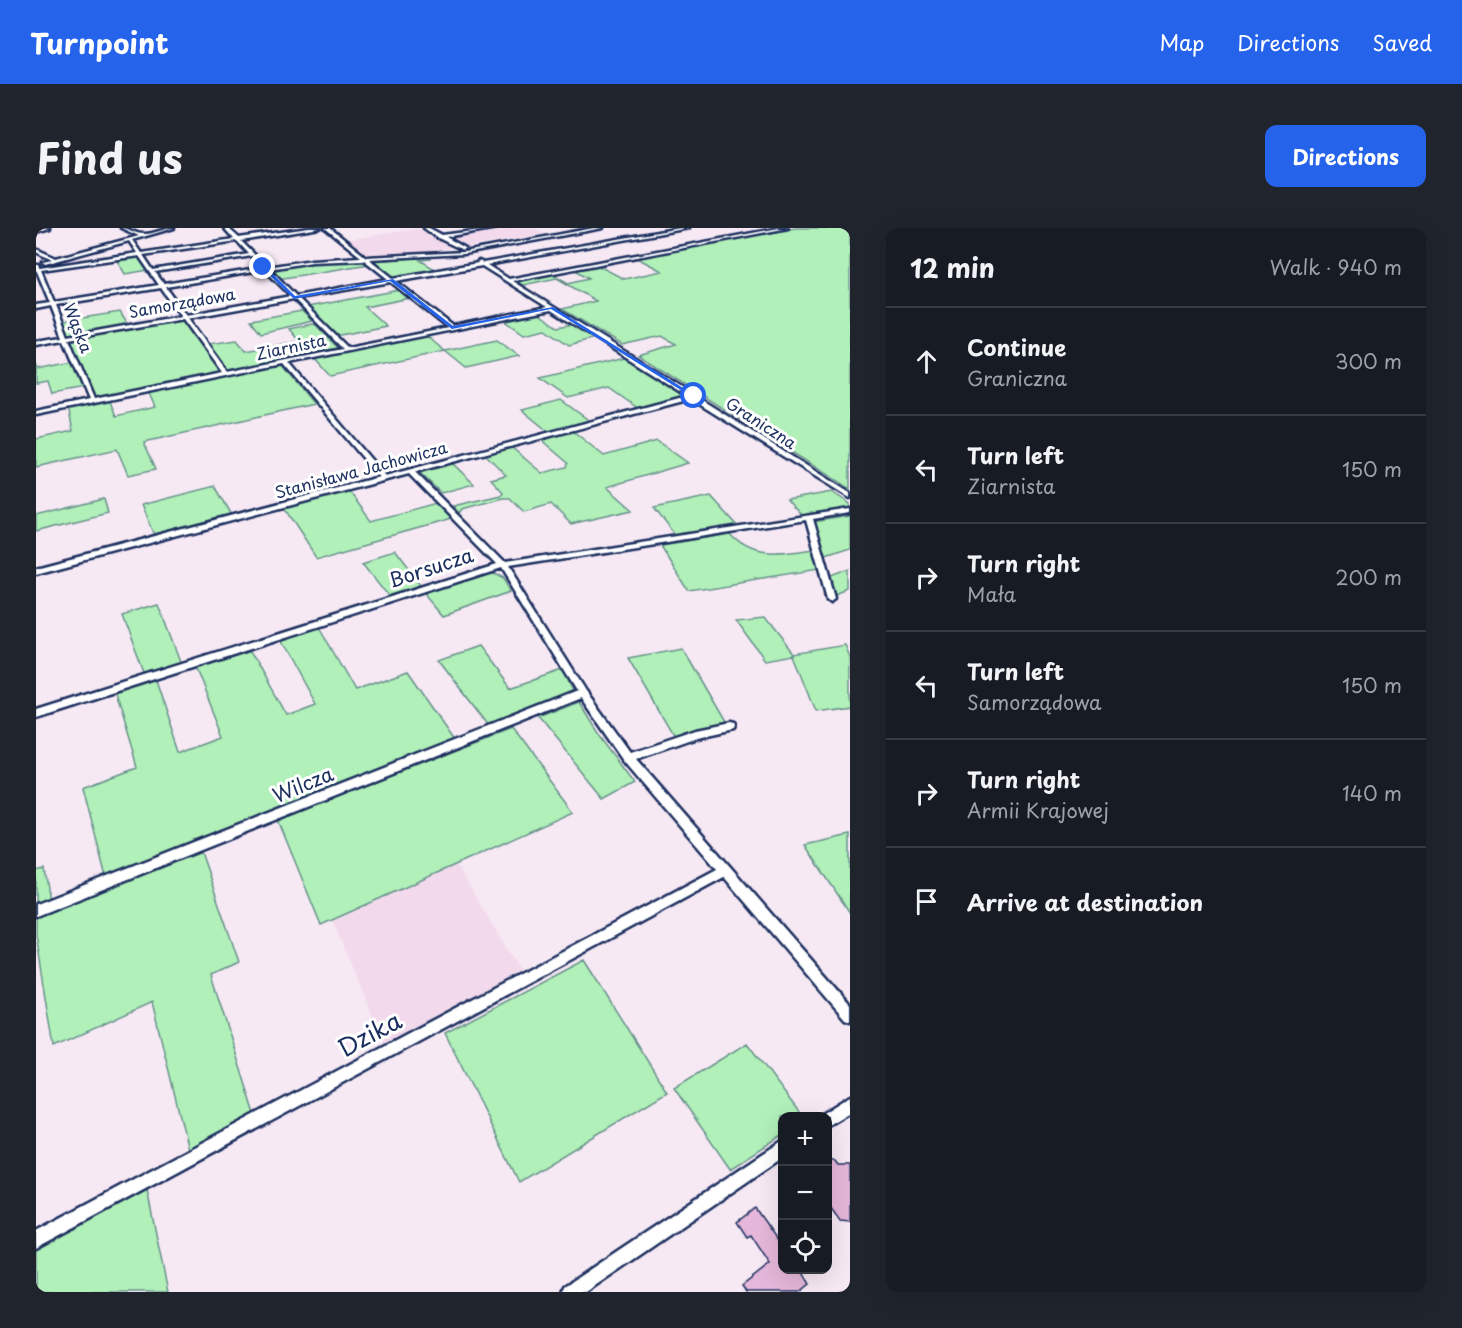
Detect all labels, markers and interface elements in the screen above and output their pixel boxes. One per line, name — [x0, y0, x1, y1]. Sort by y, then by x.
text: Turnpoint — [30, 21, 169, 64]
text: Map — [1159, 26, 1204, 58]
text: Directions — [1237, 26, 1339, 58]
text: Saved — [1372, 26, 1432, 58]
text: Find us — [36, 125, 183, 188]
button: Directions — [1265, 125, 1426, 187]
text: 12 min — [910, 248, 995, 287]
text: Walk · 940 m — [1270, 252, 1402, 282]
route end — [249, 253, 275, 279]
street label: Samorządowa — [127, 281, 237, 323]
street label: Wąska — [58, 299, 99, 356]
street label: Ziarnista — [254, 327, 328, 365]
text: Continue — [967, 330, 1066, 363]
icon: ahead — [910, 345, 943, 378]
text: 300 m — [1335, 346, 1402, 376]
text: Graniczna — [967, 363, 1067, 393]
route start — [680, 382, 706, 408]
street label: Graniczna — [721, 390, 802, 454]
street label: Stanisława Jachowicza — [272, 434, 450, 504]
text: Turn left — [967, 438, 1064, 471]
icon: left — [910, 453, 943, 486]
text: 150 m — [1342, 454, 1402, 484]
text: Ziarnista — [967, 471, 1056, 501]
street label: Borsucza — [384, 539, 478, 595]
text: Turn right — [967, 546, 1080, 579]
icon: right — [910, 561, 943, 594]
text: 200 m — [1335, 562, 1402, 592]
text: Mała — [967, 579, 1016, 609]
text: Turn left — [967, 654, 1064, 687]
icon: left — [910, 669, 943, 702]
text: 150 m — [1342, 670, 1402, 700]
text: Samorządowa — [967, 687, 1102, 717]
street label: Wilcza — [268, 758, 338, 810]
text: Turn right — [967, 762, 1080, 795]
icon: right — [910, 777, 943, 810]
text: 140 m — [1342, 778, 1402, 808]
text: Armii Krajowej — [967, 795, 1109, 825]
icon: arrive — [910, 885, 943, 918]
text: Arrive at destination — [967, 885, 1203, 918]
street label: Dzika — [331, 1001, 408, 1065]
map controls — [778, 1112, 832, 1274]
button: + — [778, 1112, 832, 1166]
button: − — [778, 1166, 832, 1220]
button: locate — [778, 1220, 832, 1274]

